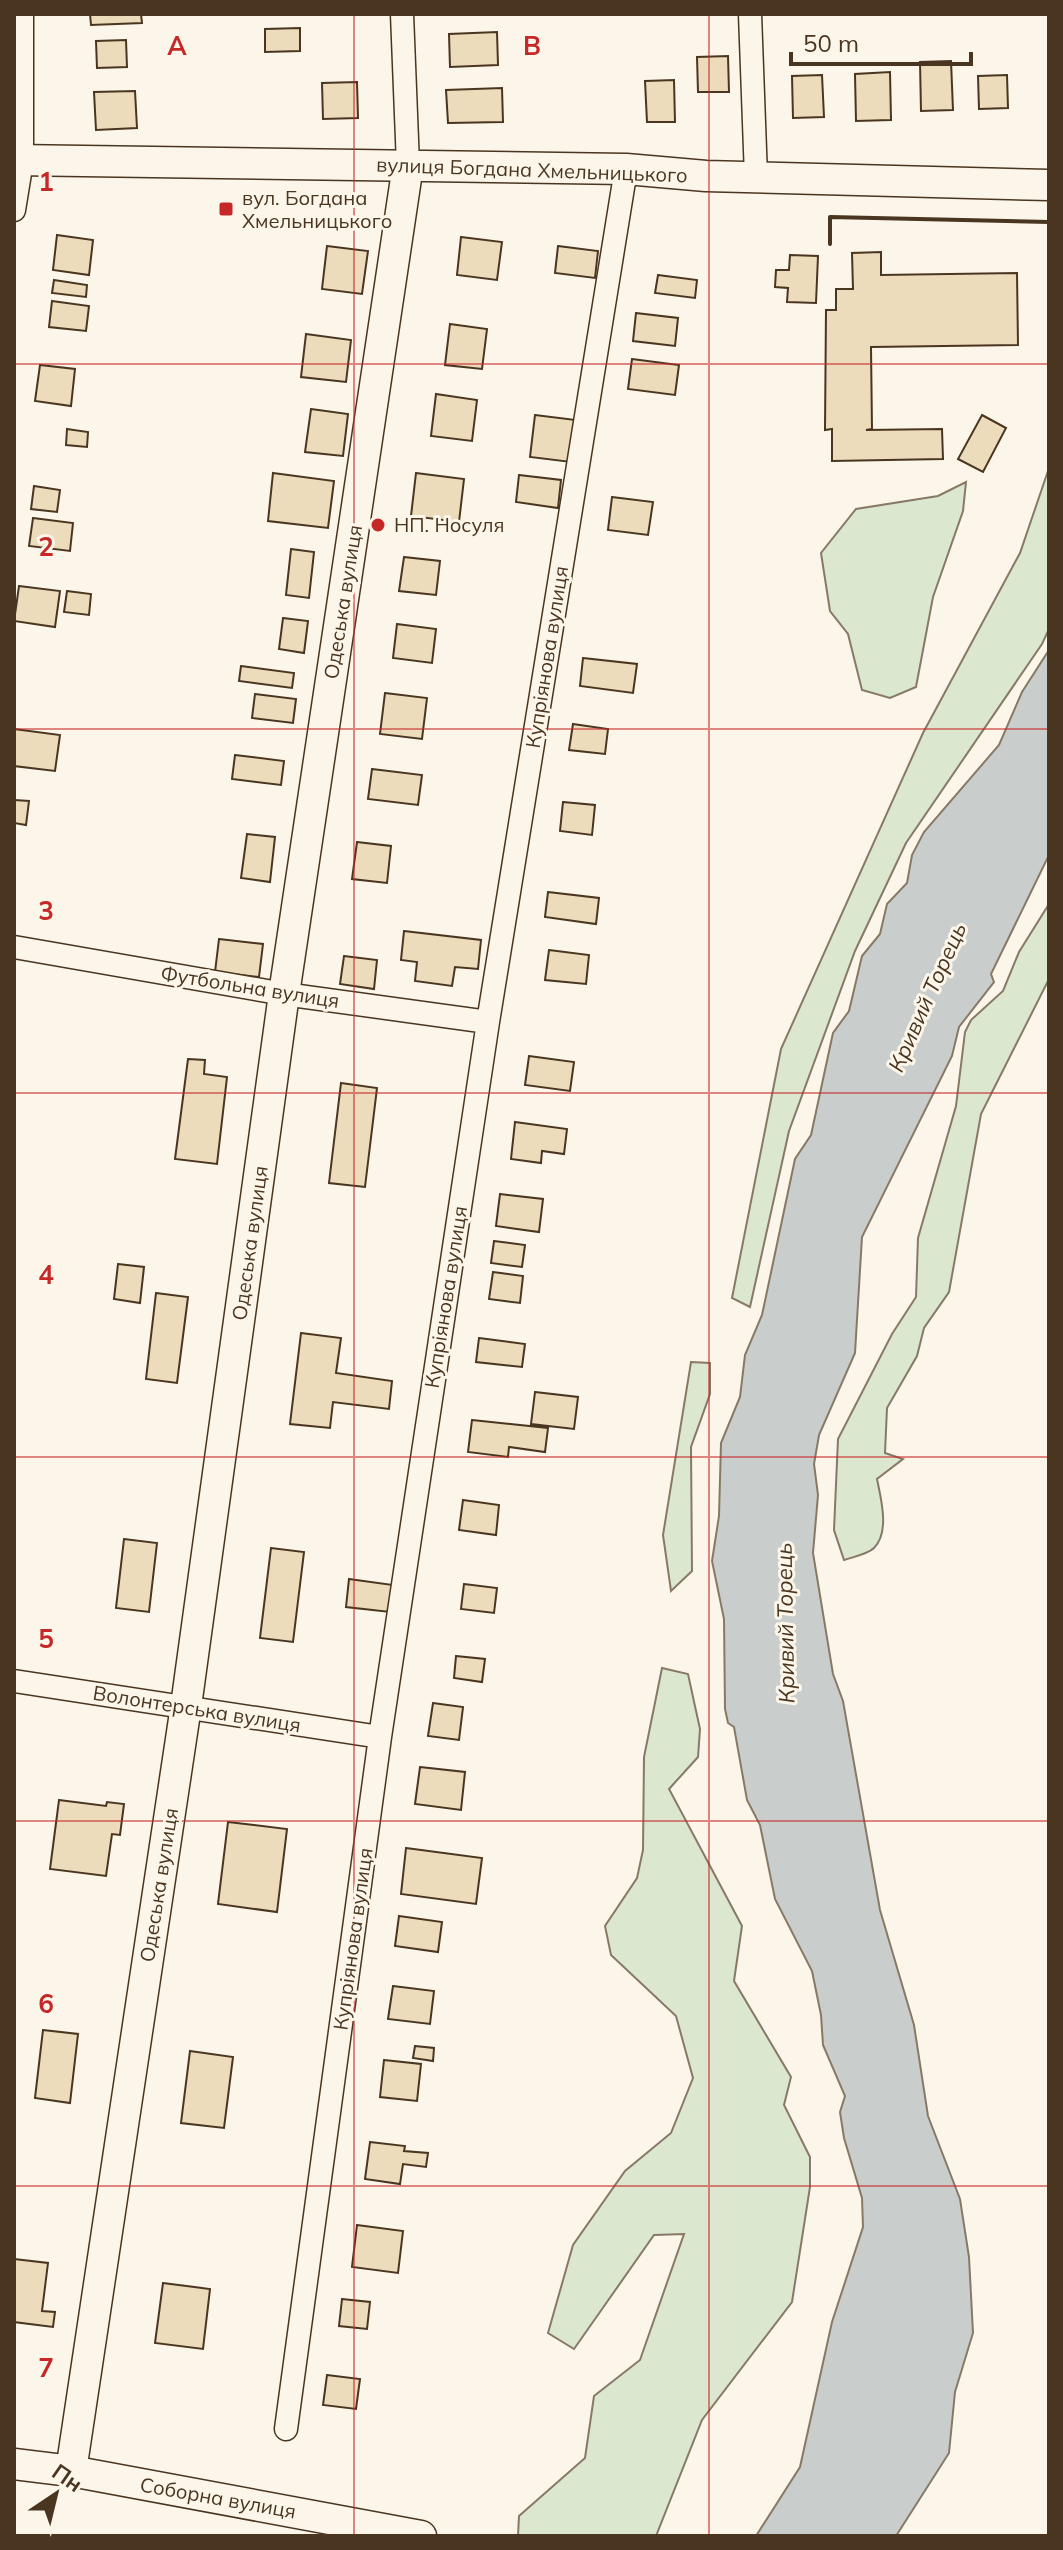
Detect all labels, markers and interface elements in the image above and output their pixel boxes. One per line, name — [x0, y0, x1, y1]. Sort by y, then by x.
scale bar — [791, 16, 971, 66]
text: 50 m — [803, 28, 859, 58]
text: A — [167, 29, 187, 62]
text: B — [523, 29, 541, 62]
street label: вулиця Богдана Хмельницького — [376, 152, 688, 187]
text: 1 — [38, 165, 54, 198]
place label: вул. Богдана Хмельницького — [242, 185, 392, 233]
marker: вул. Богдана Хмельницького — [217, 200, 235, 218]
place label: НП. Носуля — [394, 512, 504, 537]
marker: НП. Носуля — [369, 516, 387, 534]
street label: Одеська вулиця — [318, 523, 367, 681]
text: 2 — [38, 530, 54, 563]
street label: Купріянова вулиця — [520, 564, 573, 750]
text: 3 — [38, 894, 54, 927]
water label: Кривий Торець — [882, 918, 972, 1076]
street label: Футбольна вулиця — [159, 960, 341, 1013]
street label: Одеська вулиця — [226, 1164, 273, 1322]
street label: Купріянова вулиця — [419, 1204, 472, 1390]
text: 4 — [38, 1258, 54, 1291]
water label: Кривий Торець — [770, 1542, 800, 1704]
text: 5 — [38, 1622, 54, 1655]
street label: Волонтерська вулиця — [91, 1680, 303, 1737]
street label: Одеська вулиця — [134, 1806, 183, 1964]
street label: Купріянова вулиця — [327, 1846, 378, 2032]
text: 6 — [38, 1987, 54, 2020]
text: 7 — [38, 2351, 54, 2384]
north arrow — [16, 2454, 96, 2534]
text: Пн — [47, 2457, 88, 2498]
street label: Соборна вулиця — [138, 2471, 298, 2524]

